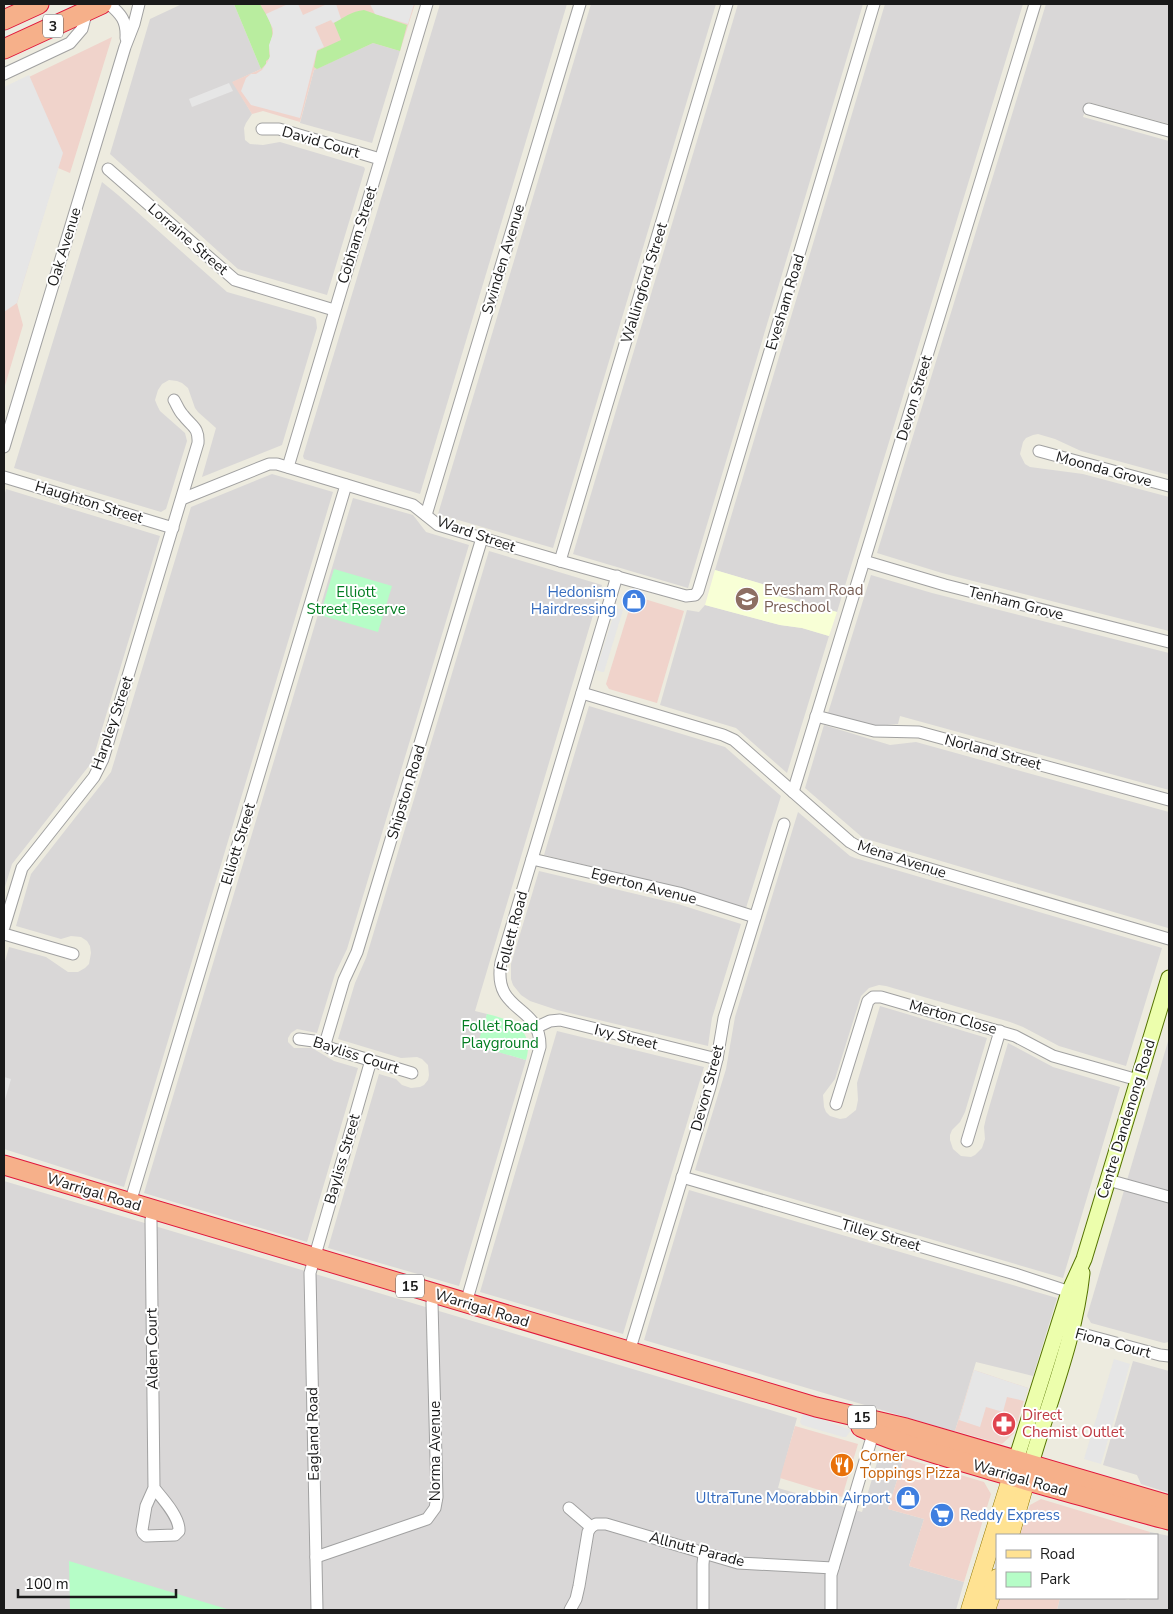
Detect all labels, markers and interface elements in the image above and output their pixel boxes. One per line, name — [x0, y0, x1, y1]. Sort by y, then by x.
road number: 3 — [43, 15, 63, 38]
street label: David Court — [280, 121, 363, 163]
street label: Cobham Street — [333, 183, 382, 286]
street label: Lorraine Street — [144, 199, 233, 280]
street label: Swinden Avenue — [477, 202, 529, 316]
street label: Oak Avenue — [42, 205, 86, 289]
street label: Wallingford Street — [616, 219, 672, 346]
street label: Evesham Road — [761, 252, 809, 352]
street label: Devon Street — [892, 352, 937, 443]
street label: Moonda Grove — [1054, 447, 1154, 491]
street label: Haughton Street — [33, 476, 146, 528]
street label: Ward Street — [434, 511, 519, 557]
place label: Evesham Road Preschool — [764, 580, 863, 617]
street label: Tenham Grove — [966, 581, 1066, 625]
park label: Elliott Street Reserve — [306, 582, 406, 619]
place label: Hedonism Hairdressing — [531, 582, 616, 619]
school or university icon: Evesham Road Preschool — [734, 586, 760, 612]
shop icon: Hedonism Hairdressing — [621, 588, 647, 614]
street label: Harpley Street — [87, 673, 138, 773]
street label: Norland Street — [942, 729, 1044, 775]
street label: Shipston Road — [382, 742, 430, 842]
street label: Elliott Street — [216, 800, 260, 887]
street label: Mena Avenue — [855, 835, 949, 883]
street label: Egerton Avenue — [589, 863, 699, 909]
street label: Follett Road — [492, 889, 532, 973]
street label: Merton Close — [907, 995, 999, 1039]
park label: Follet Road Playground — [461, 1016, 539, 1053]
street label: Ivy Street — [592, 1020, 660, 1055]
street label: Bayliss Court — [310, 1032, 402, 1079]
street label: Centre Dandenong Road — [1092, 1037, 1160, 1201]
street label: Devon Street — [686, 1042, 728, 1133]
street label: Bayliss Street — [320, 1111, 365, 1206]
street label: Warrigal Road — [44, 1168, 144, 1216]
street label: Tilley Street — [839, 1214, 924, 1256]
road number: 15 — [396, 1274, 424, 1298]
street label: Warrigal Road — [432, 1284, 532, 1332]
street label: Alden Court — [141, 1307, 163, 1390]
street label: Fiona Court — [1073, 1323, 1154, 1363]
street label: Eagland Road — [302, 1387, 324, 1481]
street label: Norma Avenue — [425, 1401, 445, 1501]
road number: 15 — [848, 1405, 876, 1428]
place label: Direct Chemist Outlet — [1022, 1405, 1125, 1442]
pharmacy icon: Direct Chemist Outlet — [991, 1411, 1017, 1437]
place label: Corner Toppings Pizza — [860, 1446, 960, 1483]
restaurant icon: Corner Toppings Pizza — [829, 1452, 855, 1478]
street label: Warrigal Road — [970, 1455, 1070, 1501]
shop icon: UltraTune Moorabbin Airport — [895, 1485, 921, 1511]
place label: UltraTune Moorabbin Airport — [696, 1488, 891, 1508]
supermarket icon: Reddy Express — [929, 1502, 955, 1528]
place label: Reddy Express — [960, 1505, 1060, 1525]
street label: Allnutt Parade — [647, 1527, 747, 1571]
legend — [996, 1534, 1158, 1599]
text: Road — [1040, 1544, 1075, 1564]
scale bar — [18, 1566, 175, 1598]
text: Park — [1040, 1569, 1070, 1589]
text: 100 m — [25, 1574, 69, 1594]

